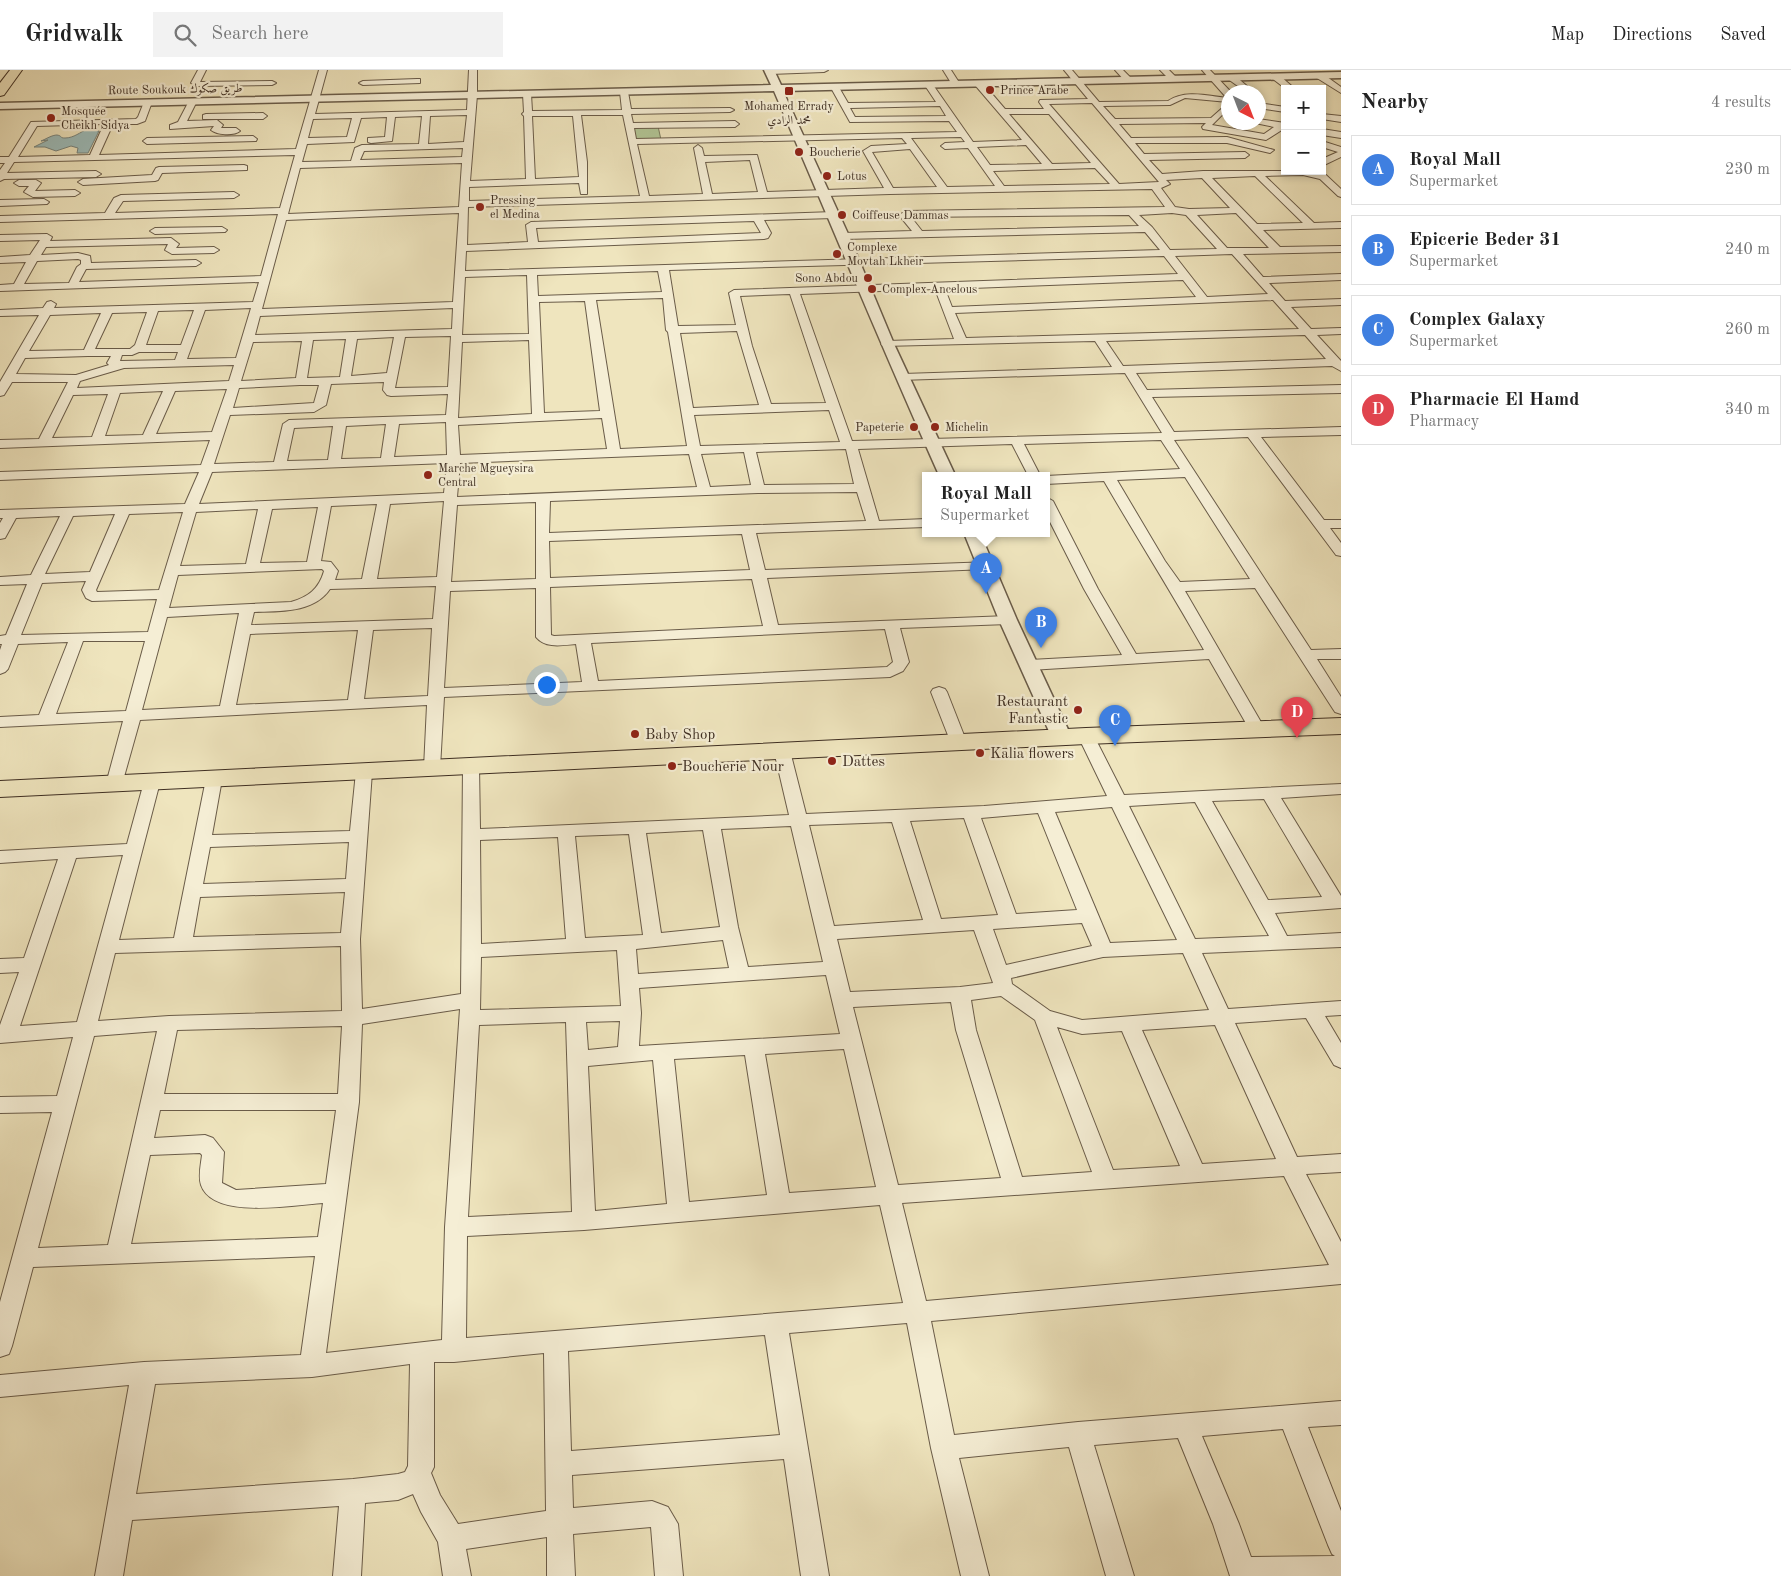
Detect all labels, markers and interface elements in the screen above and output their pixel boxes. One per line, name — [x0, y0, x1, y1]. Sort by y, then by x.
search box — [153, 12, 503, 57]
icon: search — [171, 21, 199, 49]
text: Gridwalk — [25, 23, 123, 47]
text: Search here — [211, 25, 309, 44]
text: Map — [1551, 26, 1584, 44]
text: Directions — [1612, 26, 1692, 44]
text: Saved — [1720, 26, 1766, 44]
street label: Route Soukouk طريق صكوك — [107, 82, 243, 98]
marker: Prince Arabe — [984, 84, 996, 96]
marker: Mohamed Errady محمد الرادي — [783, 85, 795, 97]
place label: Prince Arabe — [1000, 85, 1069, 97]
north arrow — [1221, 85, 1266, 130]
map controls — [1281, 85, 1326, 175]
button: + — [1281, 85, 1326, 130]
text: Nearby — [1361, 92, 1429, 113]
text: 4 results — [1711, 95, 1771, 111]
place label: Mohamed Errady محمد الرادي — [744, 101, 835, 130]
place label: Mosquée Cheikh Sidya — [61, 106, 129, 132]
marker: Mosquée Cheikh Sidya — [45, 112, 57, 124]
button: − — [1281, 130, 1326, 175]
marker: Boucherie — [793, 146, 805, 158]
place label: Boucherie — [809, 147, 861, 159]
text: Royal Mall — [1409, 151, 1501, 170]
text: A — [1372, 162, 1384, 178]
text: 230 m — [1725, 162, 1770, 178]
marker: Lotus — [821, 170, 833, 182]
place label: Lotus — [837, 171, 867, 183]
text: Supermarket — [1409, 174, 1498, 190]
place label: Pressing el Medina — [490, 195, 540, 221]
marker: Pressing el Medina — [474, 201, 486, 213]
marker: Coiffeuse Dammas — [836, 209, 848, 221]
place label: Coiffeuse Dammas — [852, 210, 949, 222]
text: Epicerie Beder 31 — [1409, 231, 1561, 250]
place label: Complexe Movtah Lkheir — [847, 242, 923, 268]
text: B — [1372, 242, 1384, 258]
text: 240 m — [1725, 242, 1770, 258]
marker: Complexe Movtah Lkheir — [831, 248, 843, 260]
text: Supermarket — [1409, 254, 1498, 270]
marker: Sono Abdou — [862, 272, 874, 284]
place label: Sono Abdou — [795, 273, 859, 285]
marker: Complex Ancelous — [866, 283, 878, 295]
place label: Complex Ancelous — [882, 284, 977, 296]
text: Complex Galaxy — [1409, 311, 1545, 330]
text: C — [1373, 322, 1383, 338]
text: 260 m — [1725, 322, 1770, 338]
text: Supermarket — [1409, 334, 1498, 350]
text: Pharmacie El Hamd — [1409, 391, 1580, 410]
text: D — [1372, 402, 1384, 418]
text: 340 m — [1725, 402, 1770, 418]
text: Pharmacy — [1409, 414, 1479, 430]
marker: Papeterie — [908, 421, 920, 433]
marker: Michelin — [929, 421, 941, 433]
place label: Papeterie — [855, 422, 904, 434]
place label: Michelin — [945, 422, 989, 434]
place label: Marche Mgueysira Central — [438, 463, 534, 489]
marker: Marche Mgueysira Central — [422, 469, 434, 481]
popup — [922, 472, 1050, 537]
text: Royal Mall — [940, 485, 1032, 504]
text: Supermarket — [940, 508, 1029, 524]
pin: A — [970, 553, 1002, 594]
pin: B — [1025, 607, 1057, 648]
your location — [534, 672, 560, 698]
place label: Restaurant Fantastic — [996, 695, 1068, 727]
pin: D — [1281, 697, 1313, 738]
marker: Restaurant Fantastic — [1072, 704, 1084, 716]
pin: C — [1099, 705, 1131, 746]
marker: Baby Shop — [629, 728, 641, 740]
place label: Baby Shop — [645, 728, 715, 743]
marker: Kalia flowers — [974, 747, 986, 759]
place label: Kalia flowers — [990, 747, 1074, 762]
marker: Dattes — [826, 755, 838, 767]
place label: Dattes — [842, 755, 885, 770]
marker: Boucherie Nour — [666, 760, 678, 772]
place label: Boucherie Nour — [682, 760, 784, 775]

